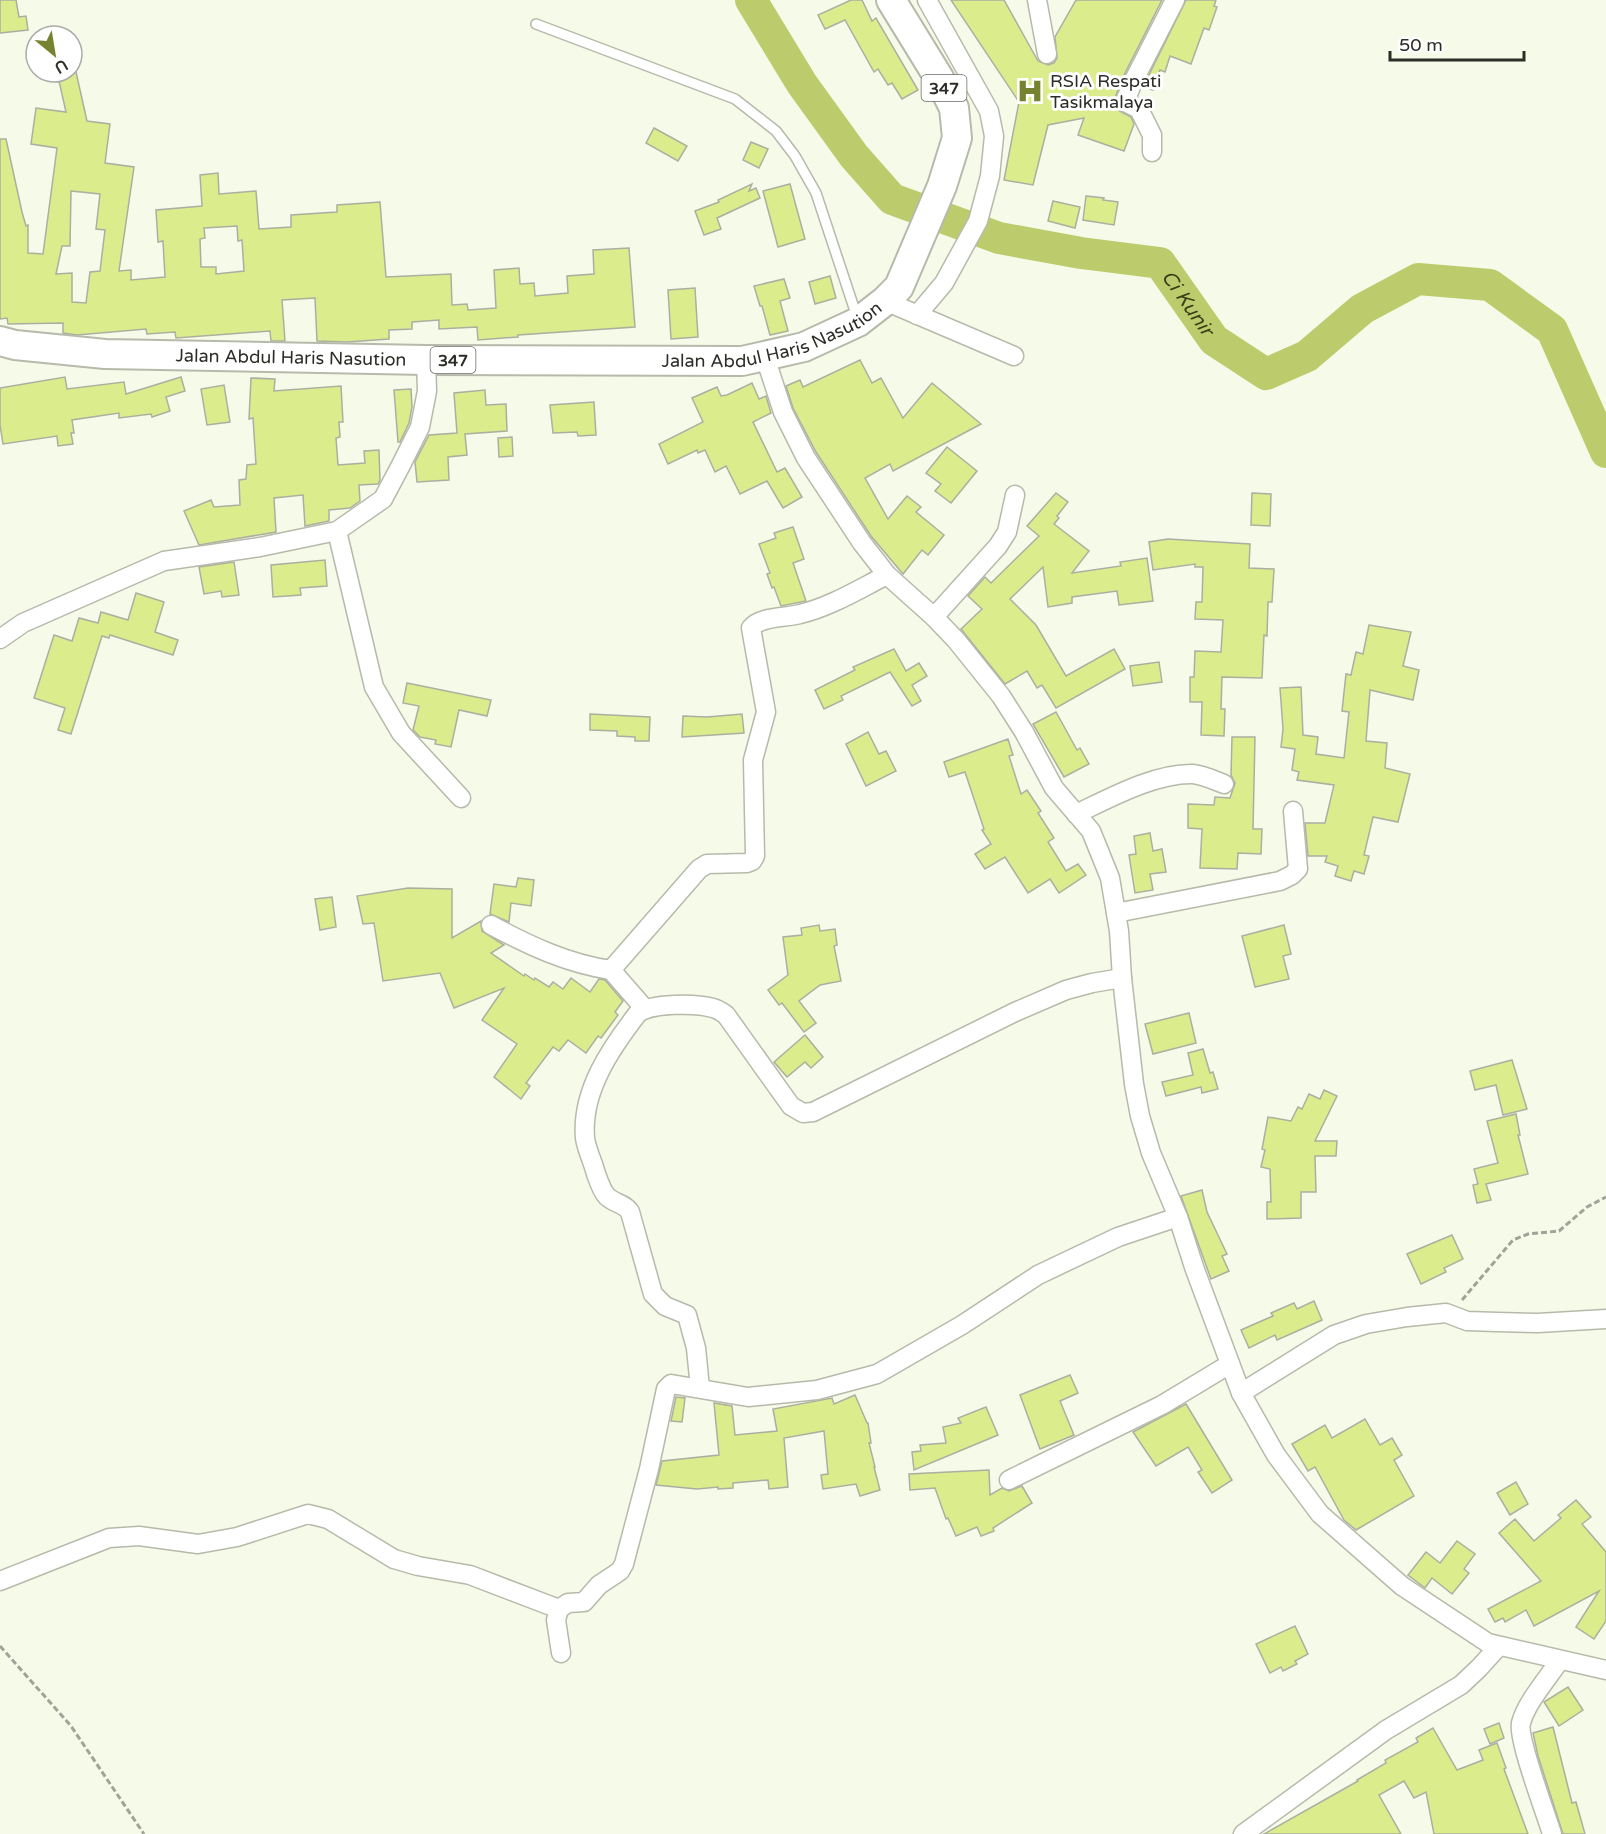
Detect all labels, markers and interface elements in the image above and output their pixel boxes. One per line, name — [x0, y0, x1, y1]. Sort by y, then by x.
north arrow — [24, 24, 84, 84]
scale bar — [1390, 24, 1524, 62]
text: 50 m — [1399, 34, 1443, 56]
text: U — [51, 54, 71, 78]
place label: RSIA Respati Tasikmalaya — [1050, 70, 1161, 113]
road number: 347 — [922, 75, 966, 101]
hospital icon: RSIA Respati Tasikmalaya — [1015, 76, 1045, 106]
water label: Ci Kunir — [1156, 266, 1220, 343]
street label: Jalan Abdul Haris Nasution — [661, 297, 886, 372]
street label: Jalan Abdul Haris Nasution — [175, 344, 407, 371]
road number: 347 — [430, 347, 476, 373]

